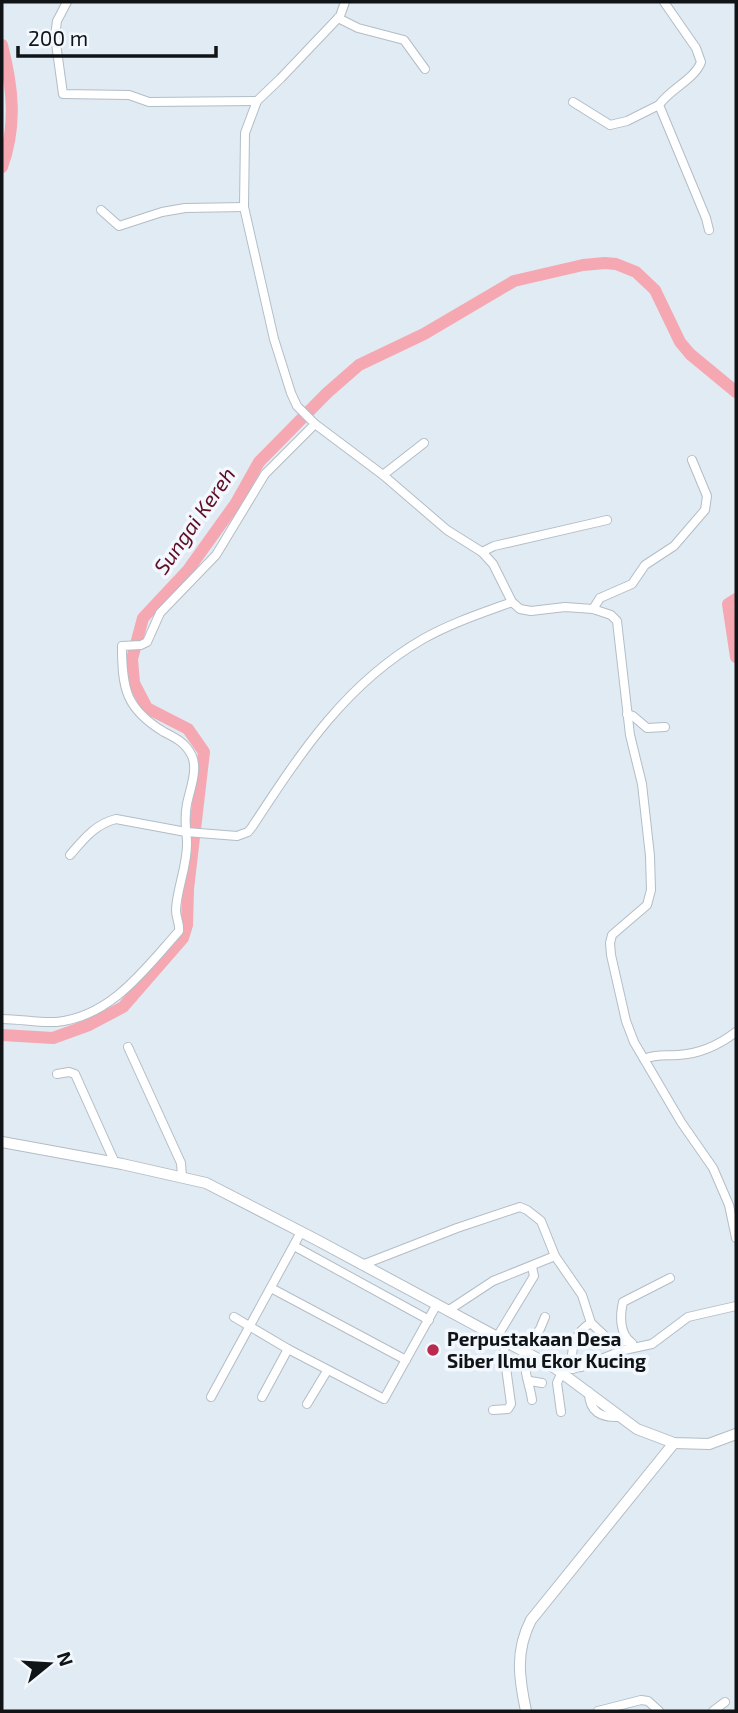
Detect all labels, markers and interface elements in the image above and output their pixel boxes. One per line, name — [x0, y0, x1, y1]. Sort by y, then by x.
scale bar — [18, 14, 215, 58]
text: 200 m — [28, 25, 88, 50]
water label: Sungai Kereh — [148, 462, 240, 578]
place label: Perpustakaan Desa Siber Ilmu Ekor Kucing — [447, 1327, 646, 1372]
marker: Perpustakaan Desa Siber Ilmu Ekor Kucing — [425, 1342, 441, 1358]
north arrow — [14, 1629, 84, 1699]
text: N — [53, 1649, 79, 1669]

